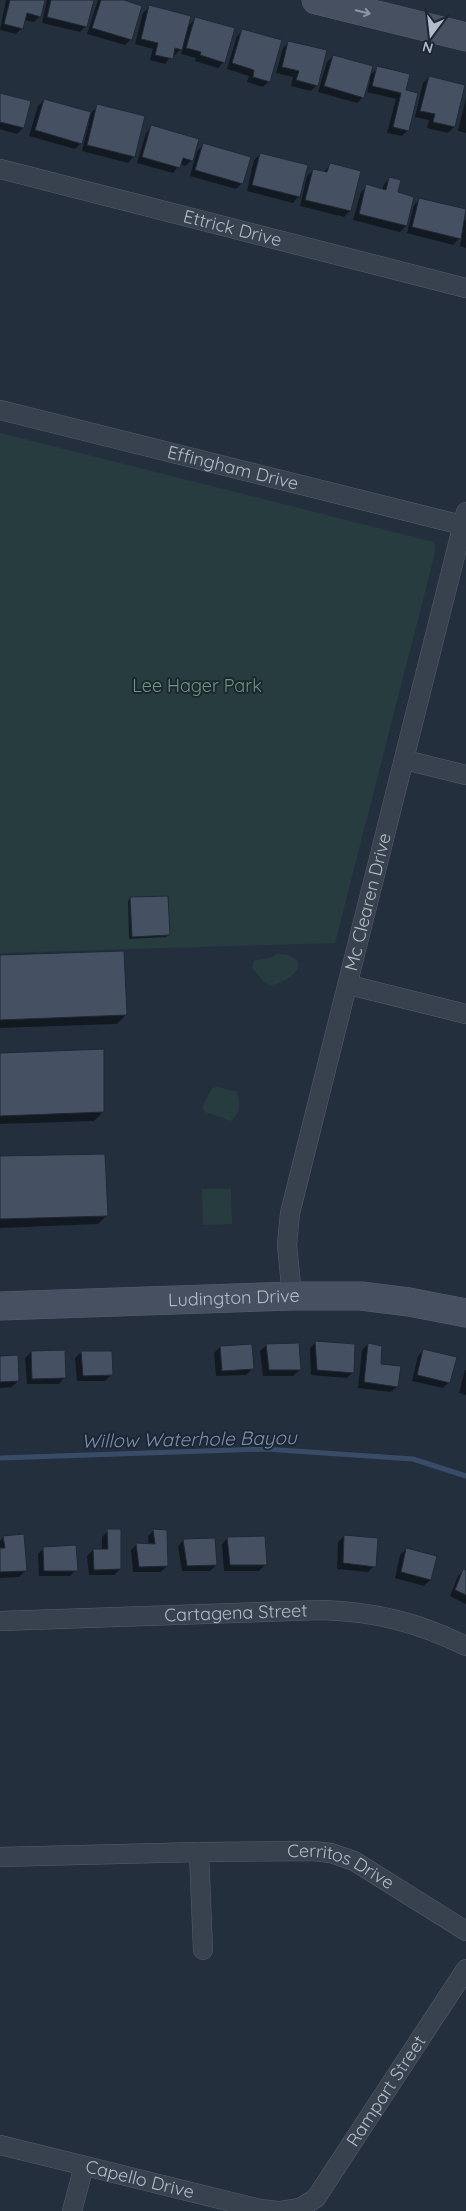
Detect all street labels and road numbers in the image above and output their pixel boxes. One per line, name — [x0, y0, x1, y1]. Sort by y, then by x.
street label: Ettrick Drive — [181, 204, 284, 251]
street label: Effingham Drive — [165, 440, 301, 495]
street label: Mc Clearen Drive — [339, 831, 396, 973]
street label: Ludington Drive — [168, 1284, 300, 1311]
street label: Cartagena Street — [164, 1599, 308, 1626]
street label: Cerritos Drive — [287, 1839, 399, 1894]
street label: Rampart Street — [341, 2031, 430, 2151]
street label: Capello Drive — [83, 2154, 197, 2203]

